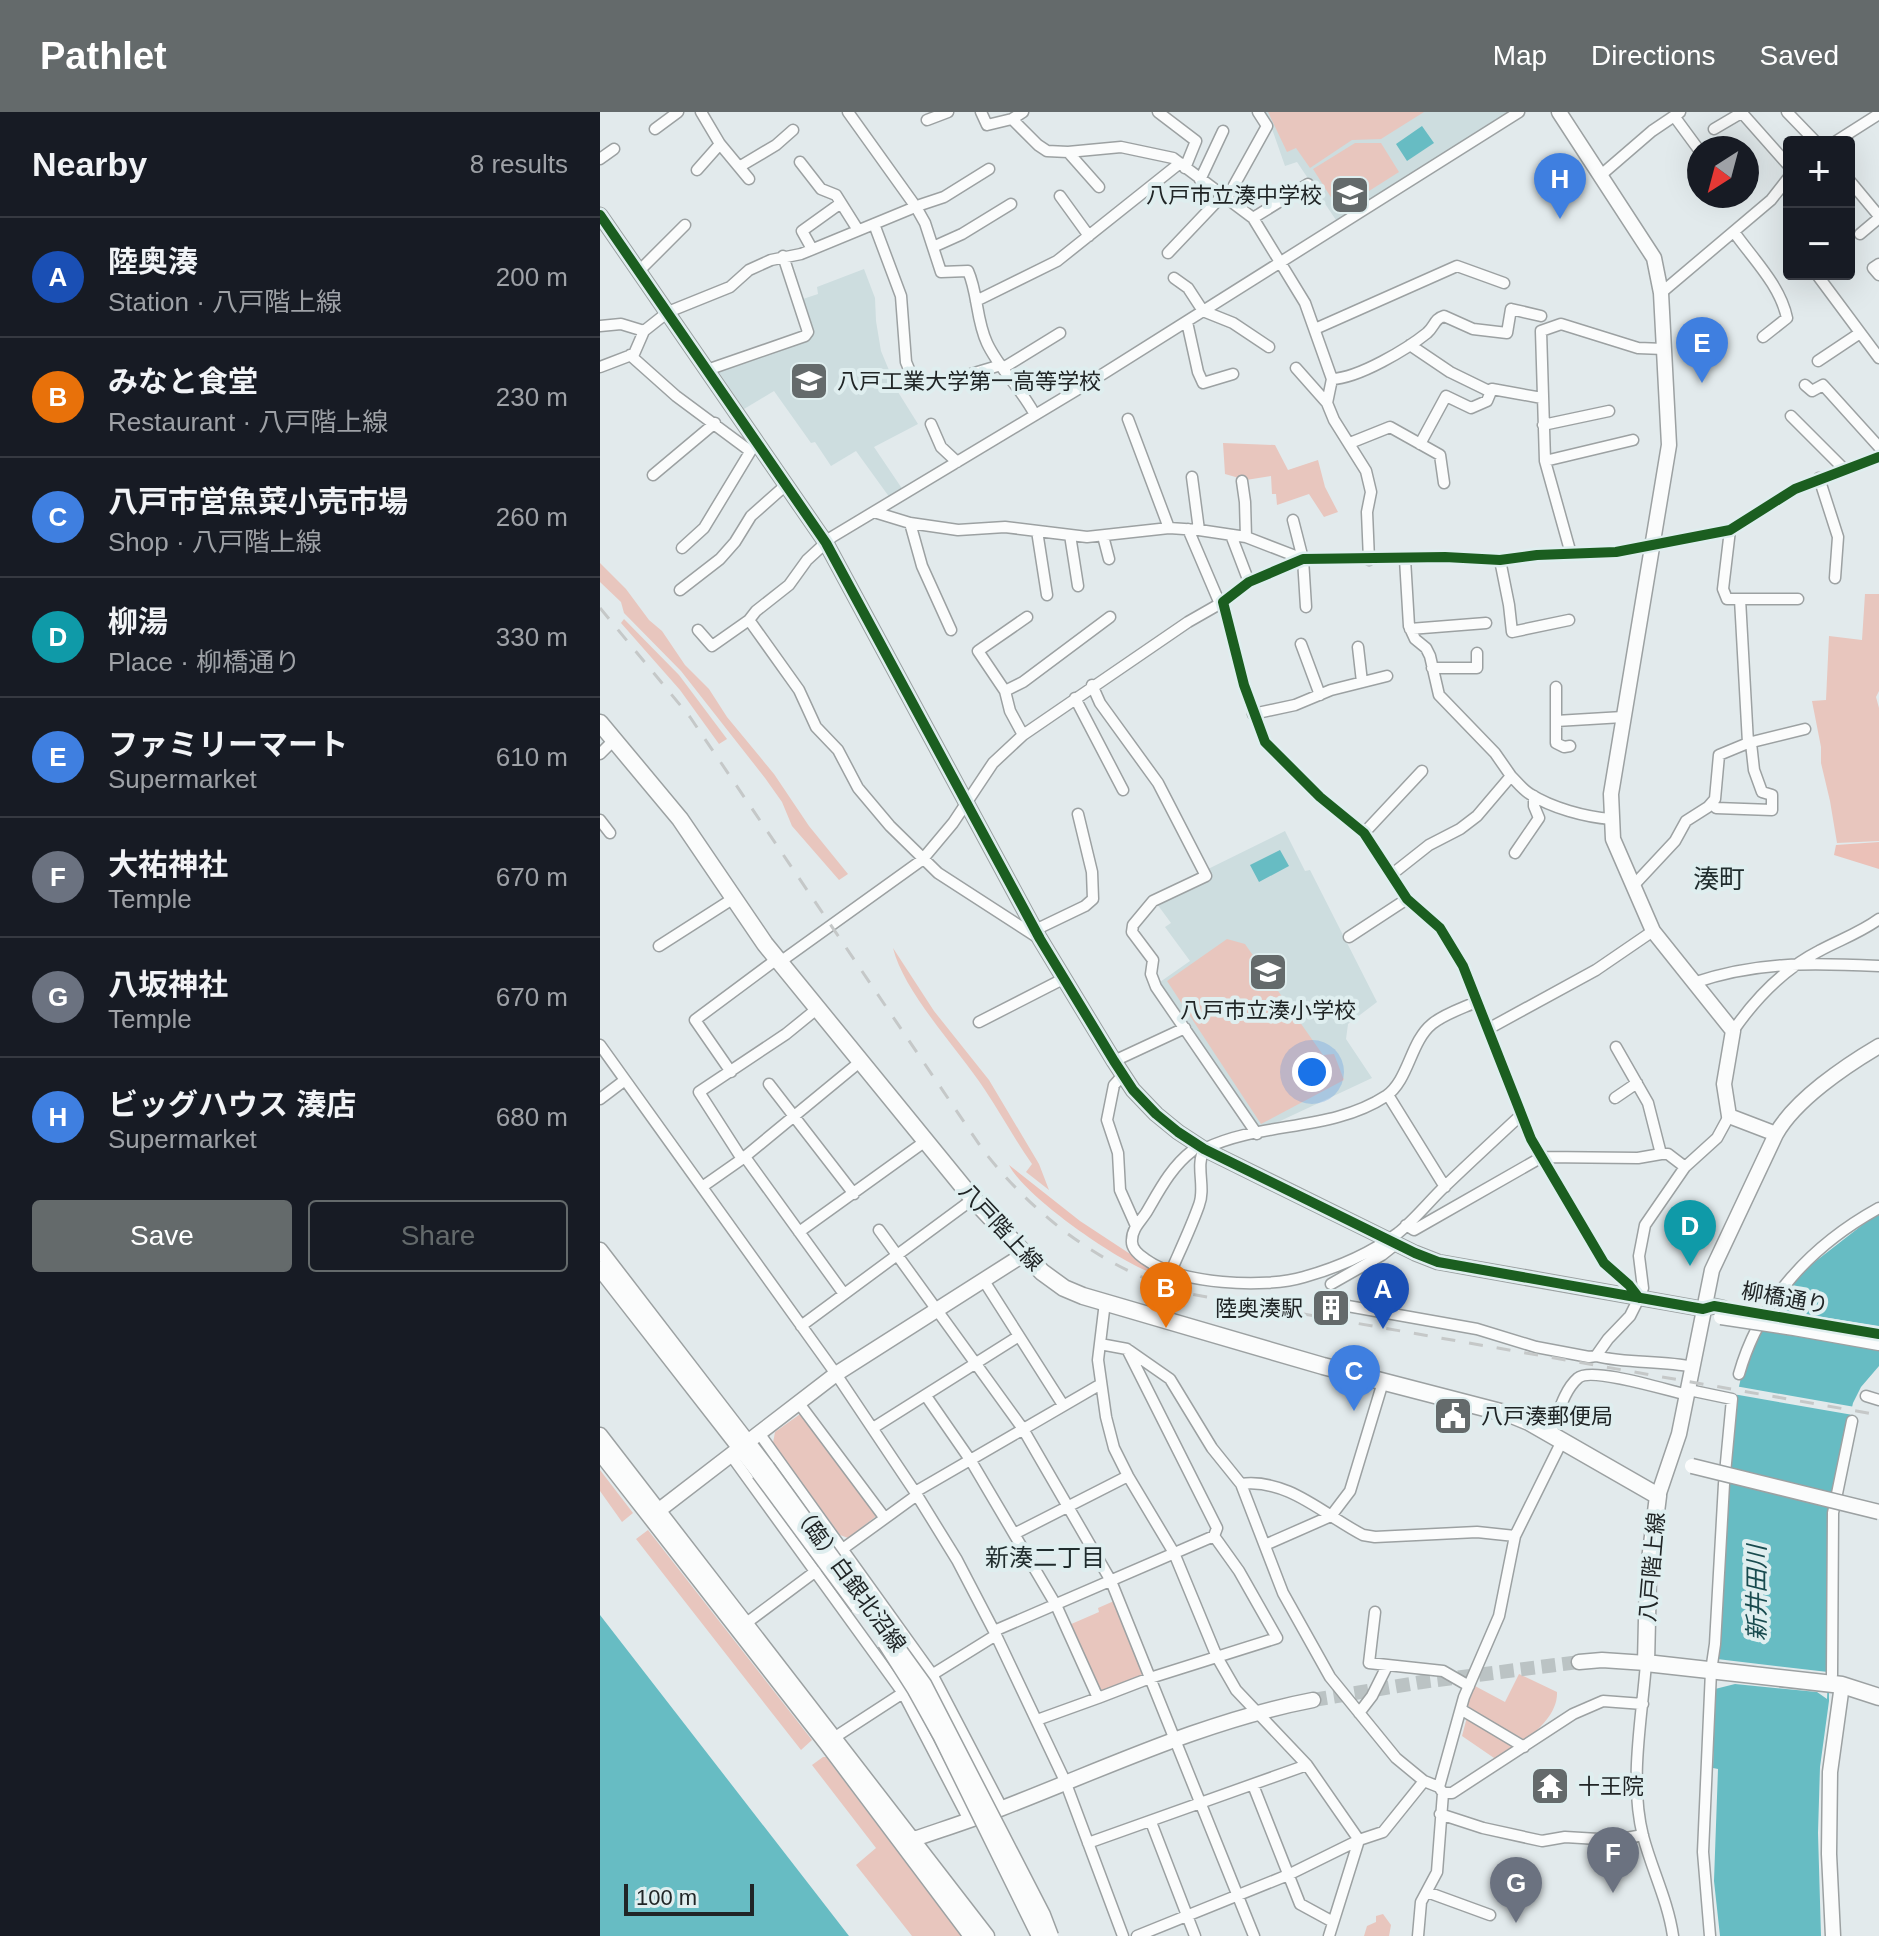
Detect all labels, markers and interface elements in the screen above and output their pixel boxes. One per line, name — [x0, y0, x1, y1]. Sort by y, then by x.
text: Pathlet — [40, 35, 167, 77]
text: Map — [1493, 40, 1547, 71]
text: Directions — [1591, 40, 1716, 71]
text: Saved — [1760, 40, 1839, 71]
north arrow — [1687, 136, 1759, 208]
map controls — [1783, 136, 1855, 280]
button: + — [1783, 136, 1855, 208]
text: Nearby — [32, 145, 147, 183]
text: 8 results — [470, 149, 568, 179]
pin: H — [1534, 153, 1586, 219]
school or university icon: 八戸市立湊中学校 — [1329, 174, 1371, 216]
place label: 八戸市立湊中学校 — [1146, 183, 1322, 208]
button: − — [1783, 208, 1855, 280]
text: 陸奥湊 — [108, 245, 198, 278]
text: A — [49, 262, 67, 292]
text: 200 m — [496, 262, 568, 292]
text: Station · 八戸階上線 — [108, 287, 342, 317]
pin: E — [1676, 317, 1728, 383]
school or university icon: 八戸工業大学第一高等学校 — [788, 360, 830, 402]
text: みなと食堂 — [108, 365, 258, 398]
place label: 八戸工業大学第一高等学校 — [837, 369, 1101, 394]
text: B — [49, 382, 67, 412]
text: 230 m — [496, 382, 568, 412]
text: Restaurant · 八戸階上線 — [108, 407, 388, 437]
text: 八戸市営魚菜小売市場 — [108, 485, 408, 518]
text: C — [49, 502, 67, 532]
text: 260 m — [496, 502, 568, 532]
text: Shop · 八戸階上線 — [108, 527, 322, 557]
text: 柳湯 — [108, 605, 168, 638]
text: D — [49, 622, 67, 652]
text: 330 m — [496, 622, 568, 652]
text: Place · 柳橋通り — [108, 647, 300, 677]
text: ファミリーマート — [108, 728, 348, 761]
text: E — [49, 742, 67, 772]
text: 610 m — [496, 742, 568, 772]
text: Supermarket — [108, 764, 257, 794]
text: 大祐神社 — [108, 848, 228, 881]
text: F — [50, 862, 66, 892]
text: 670 m — [496, 862, 568, 892]
district label: 湊町 — [1693, 864, 1745, 894]
text: Temple — [108, 884, 192, 914]
school or university icon: 八戸市立湊小学校 — [1247, 951, 1289, 993]
text: 八坂神社 — [108, 968, 228, 1001]
text: G — [48, 982, 68, 1012]
text: 670 m — [496, 982, 568, 1012]
place label: 八戸市立湊小学校 — [1180, 998, 1356, 1023]
text: Temple — [108, 1004, 192, 1034]
your location — [1292, 1052, 1332, 1092]
text: ビッグハウス 湊店 — [108, 1088, 356, 1121]
text: H — [49, 1102, 67, 1132]
text: 680 m — [496, 1102, 568, 1132]
text: Supermarket — [108, 1124, 257, 1154]
street label: 八戸階上線 — [954, 1178, 1048, 1276]
button: Save — [32, 1200, 292, 1272]
button: Share — [308, 1200, 568, 1272]
pin: D — [1664, 1200, 1716, 1266]
pin: B — [1140, 1262, 1192, 1328]
pin: A — [1357, 1263, 1409, 1329]
street label: 柳橋通り — [1739, 1278, 1831, 1318]
building icon: 陸奥湊駅 — [1310, 1287, 1352, 1329]
place label: 陸奥湊駅 — [1215, 1296, 1303, 1321]
pin: C — [1328, 1345, 1380, 1411]
public building icon: 八戸湊郵便局 — [1432, 1395, 1474, 1437]
place label: 八戸湊郵便局 — [1481, 1404, 1613, 1429]
street label: （臨）白銀北沼線 — [787, 1499, 911, 1657]
street label: 八戸階上線 — [1635, 1511, 1669, 1623]
water label: 新井田川 — [1743, 1542, 1770, 1641]
district label: 新湊二丁目 — [985, 1544, 1105, 1571]
temple icon: 十王院 — [1529, 1765, 1571, 1807]
place label: 十王院 — [1578, 1774, 1644, 1799]
pin: F — [1587, 1827, 1639, 1893]
pin: G — [1490, 1857, 1542, 1923]
scale bar — [624, 1880, 754, 1916]
text: 100 m — [636, 1885, 697, 1910]

